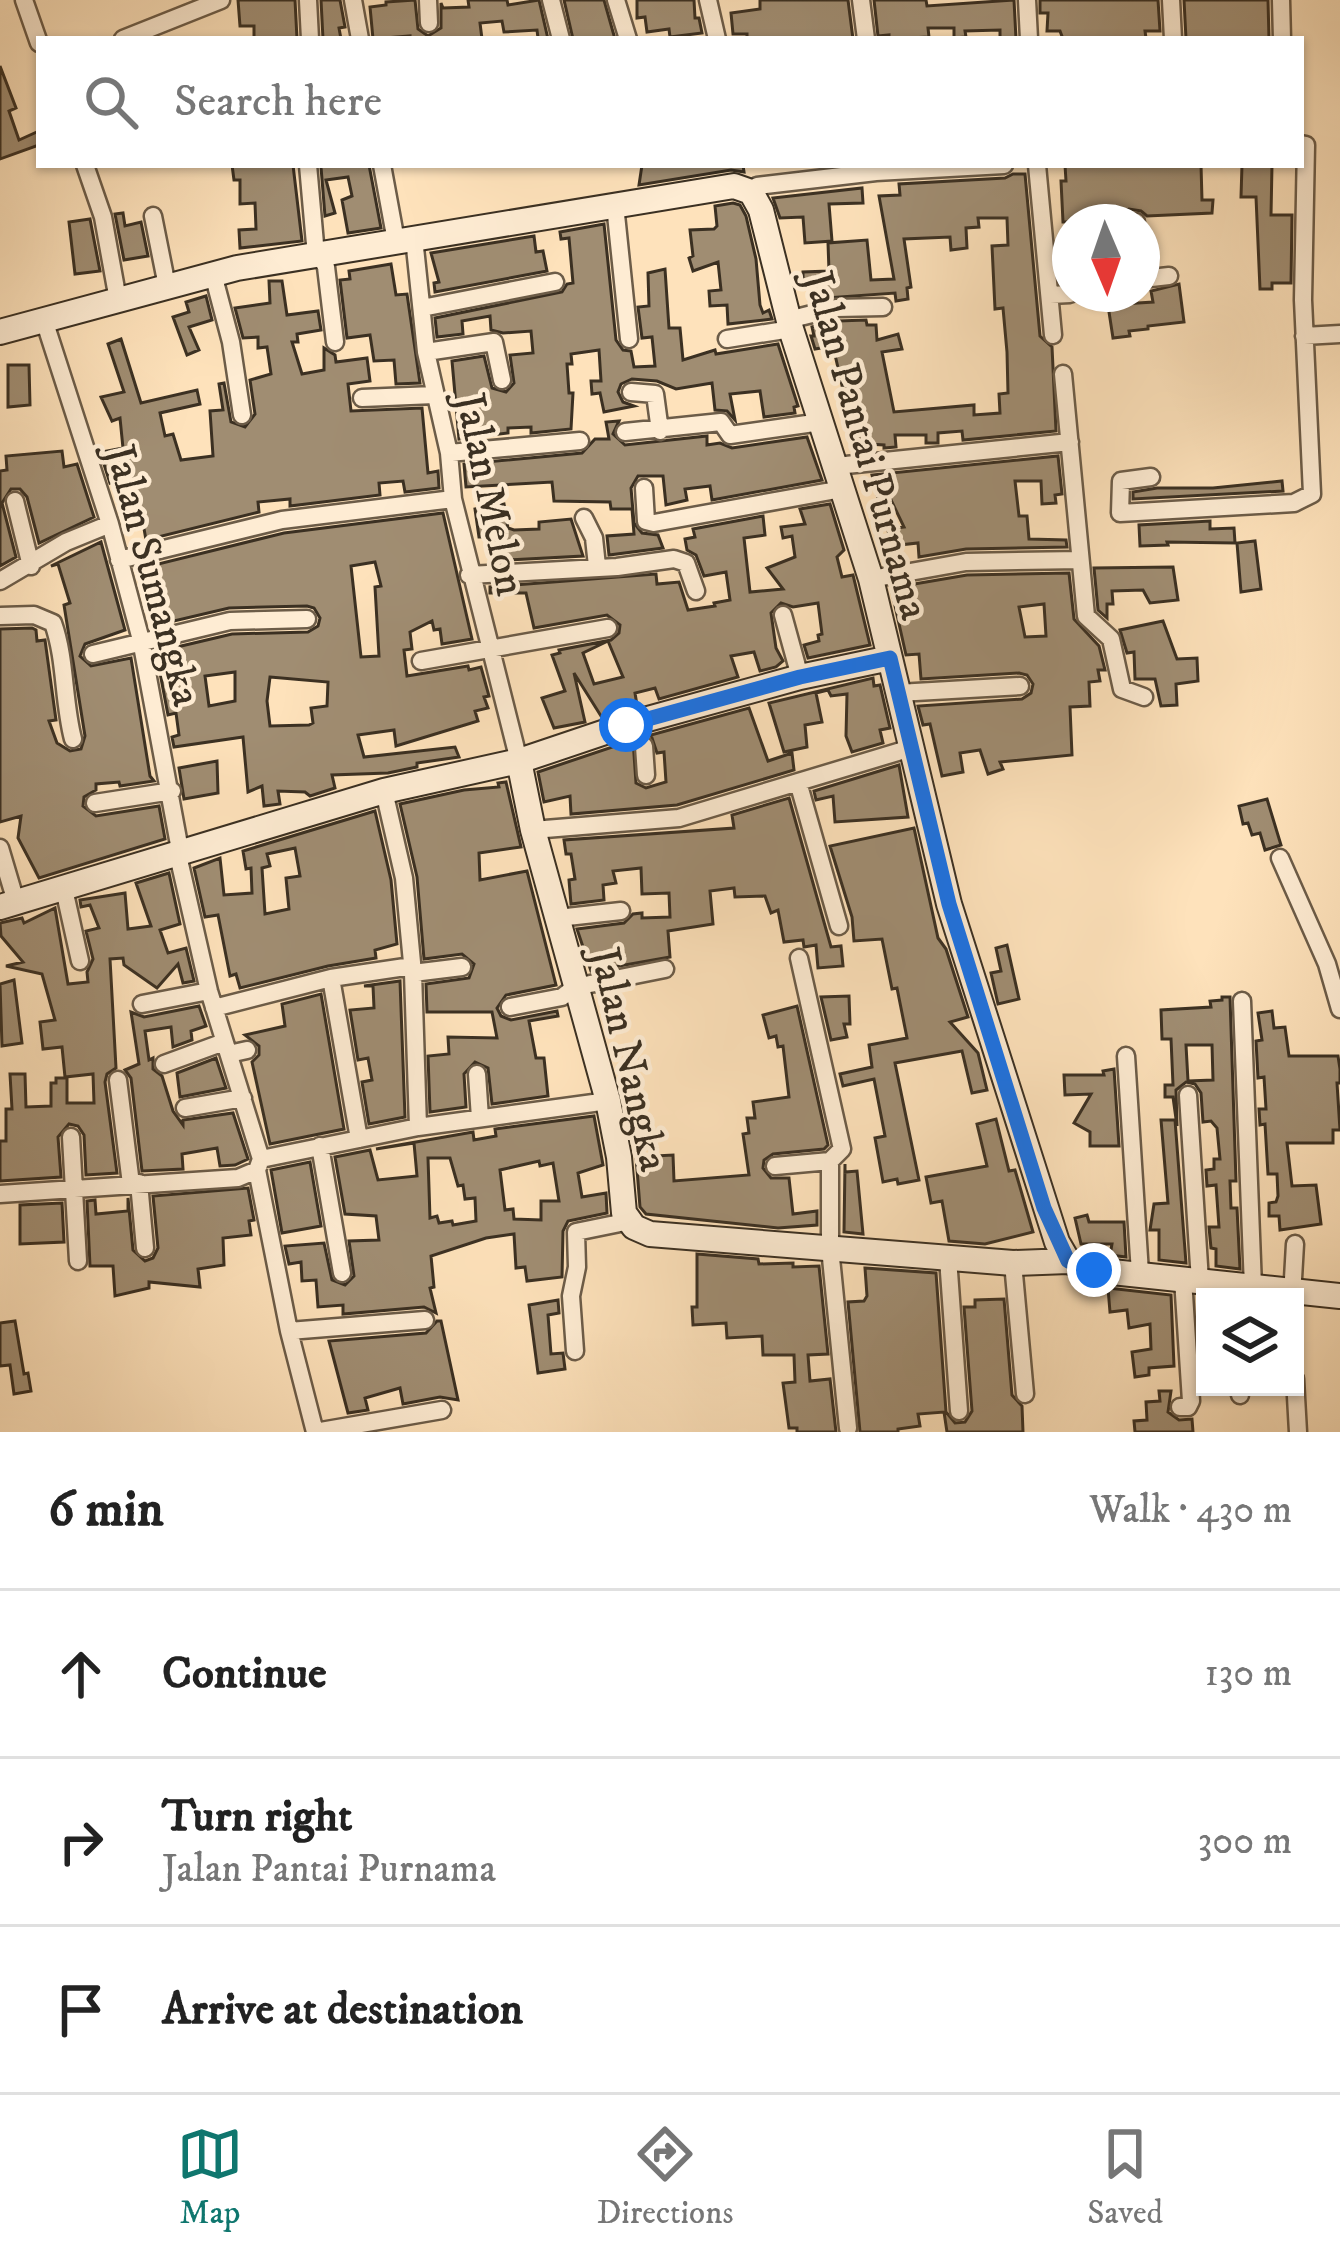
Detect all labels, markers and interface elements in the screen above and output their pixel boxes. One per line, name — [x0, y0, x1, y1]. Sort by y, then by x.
search box — [36, 36, 1304, 168]
icon: search — [78, 69, 144, 135]
text: Search here — [174, 74, 382, 130]
north arrow — [1052, 204, 1160, 312]
street label: Jalan Pantai Purnama — [789, 262, 940, 626]
street label: Jalan Melon — [441, 385, 536, 600]
street label: Jalan Sumangka — [91, 436, 212, 712]
route start — [599, 698, 653, 752]
street label: Jalan Nangka — [576, 939, 679, 1177]
route end — [1067, 1243, 1121, 1297]
map controls — [1196, 1288, 1304, 1396]
button: layers — [1196, 1288, 1304, 1396]
text: 6 min — [48, 1478, 164, 1542]
text: Walk · 430 m — [1089, 1486, 1292, 1535]
icon: ahead — [48, 1641, 114, 1707]
text: Continue — [162, 1646, 327, 1702]
text: 130 m — [1204, 1649, 1292, 1698]
text: Turn right — [162, 1789, 352, 1845]
icon: right — [48, 1809, 114, 1875]
text: 300 m — [1198, 1817, 1292, 1866]
text: Jalan Pantai Purnama — [162, 1845, 496, 1894]
icon: arrive — [48, 1977, 114, 2043]
text: Arrive at destination — [162, 1982, 523, 2038]
tab: Map — [177, 2121, 243, 2234]
tab: Directions — [597, 2121, 733, 2234]
tab: Saved — [1087, 2121, 1163, 2234]

